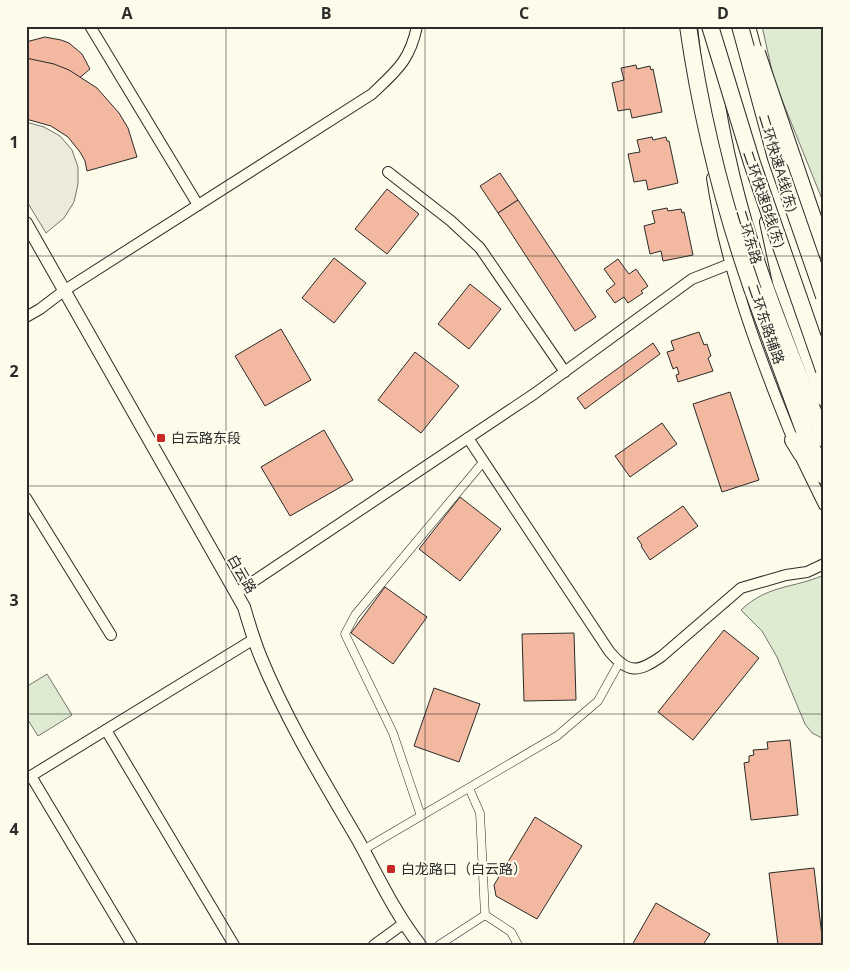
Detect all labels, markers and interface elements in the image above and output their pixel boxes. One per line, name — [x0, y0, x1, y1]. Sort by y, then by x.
text: A — [121, 2, 133, 24]
text: B — [321, 2, 331, 24]
text: C — [519, 2, 529, 24]
text: D — [717, 2, 729, 24]
street label: 二环快速A线(东) — [755, 112, 802, 214]
text: 1 — [9, 131, 19, 153]
street label: 二环快速B线(东) — [739, 148, 790, 250]
street label: 二环东路 — [732, 207, 767, 266]
street label: 二环东路辅路 — [744, 281, 789, 367]
text: 2 — [9, 360, 19, 382]
place label: 白云路东段 — [171, 428, 241, 447]
marker: 白云路东段 — [155, 432, 167, 444]
street label: 白云路 — [224, 551, 261, 597]
text: 3 — [9, 589, 19, 611]
text: 4 — [9, 818, 19, 840]
place label: 白龙路口（白云路） — [401, 859, 527, 878]
marker: 白龙路口（白云路） — [385, 863, 397, 875]

